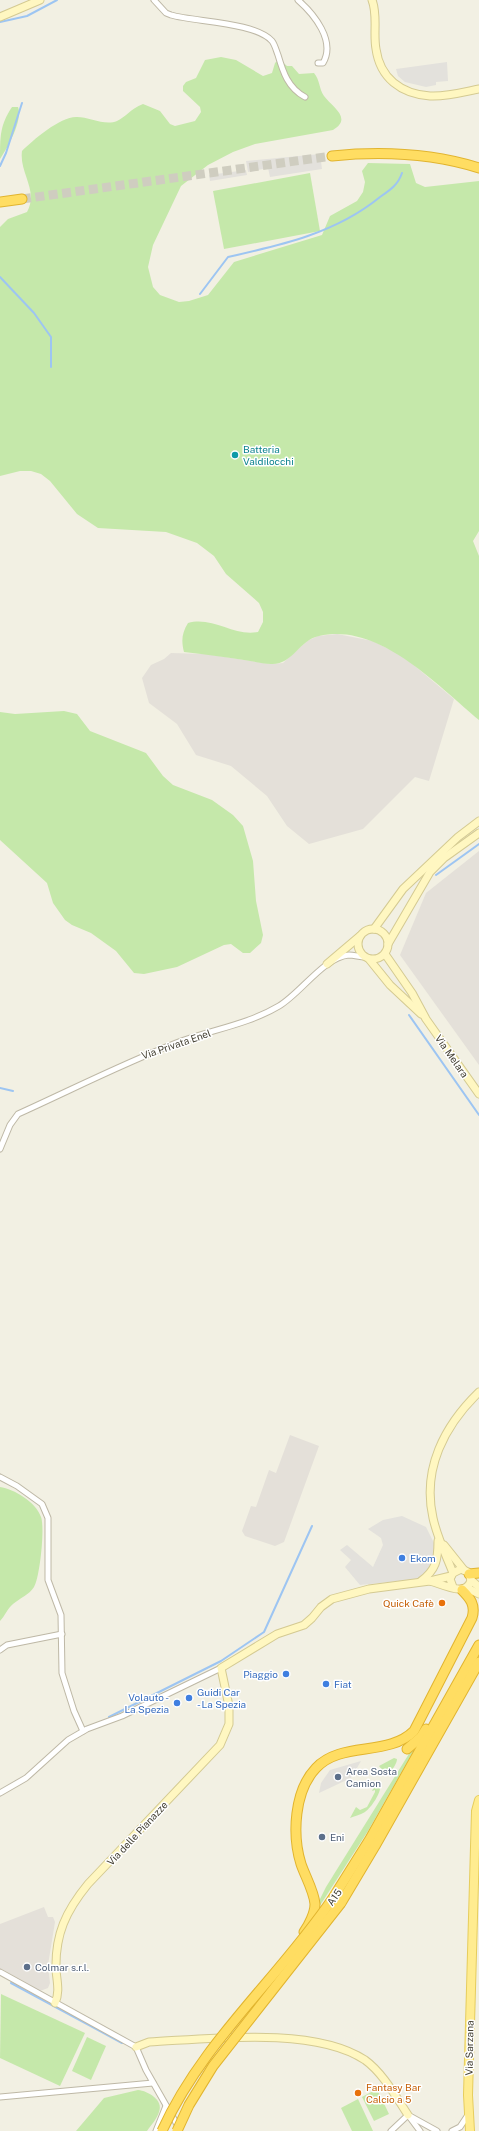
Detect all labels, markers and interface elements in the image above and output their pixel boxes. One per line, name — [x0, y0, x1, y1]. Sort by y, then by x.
place label: Batteria Valdilocchi — [243, 443, 294, 467]
marker: Batteria Valdilocchi — [230, 450, 240, 460]
street label: Via Privata Enel — [140, 1027, 212, 1061]
street label: Via Melara — [433, 1032, 471, 1080]
place label: Ekom — [410, 1552, 436, 1564]
marker: Ekom — [397, 1553, 407, 1563]
place label: Quick Cafè — [383, 1597, 434, 1609]
marker: Quick Cafè — [437, 1598, 447, 1608]
place label: Piaggio — [243, 1668, 278, 1680]
marker: Piaggio — [281, 1669, 291, 1679]
place label: Fiat — [334, 1678, 352, 1690]
marker: Fiat — [321, 1679, 331, 1689]
place label: Guidi Car - La Spezia — [197, 1686, 246, 1710]
place label: Volauto - La Spezia — [124, 1691, 169, 1715]
marker: Guidi Car - La Spezia — [184, 1693, 194, 1703]
marker: Volauto - La Spezia — [172, 1698, 182, 1708]
place label: Area Sosta Camion — [346, 1765, 397, 1789]
marker: Area Sosta Camion — [333, 1772, 343, 1782]
street label: Via delle Pianazze — [104, 1798, 170, 1868]
place label: Eni — [330, 1831, 344, 1843]
marker: Eni — [317, 1832, 327, 1842]
street label: A15 — [324, 1886, 344, 1908]
place label: Colmar s.r.l. — [35, 1961, 89, 1973]
marker: Colmar s.r.l. — [22, 1962, 32, 1972]
street label: Via Sarzana — [463, 2020, 475, 2076]
place label: Fantasy Bar Calcio a 5 — [366, 2081, 421, 2105]
marker: Fantasy Bar Calcio a 5 — [353, 2088, 363, 2098]

